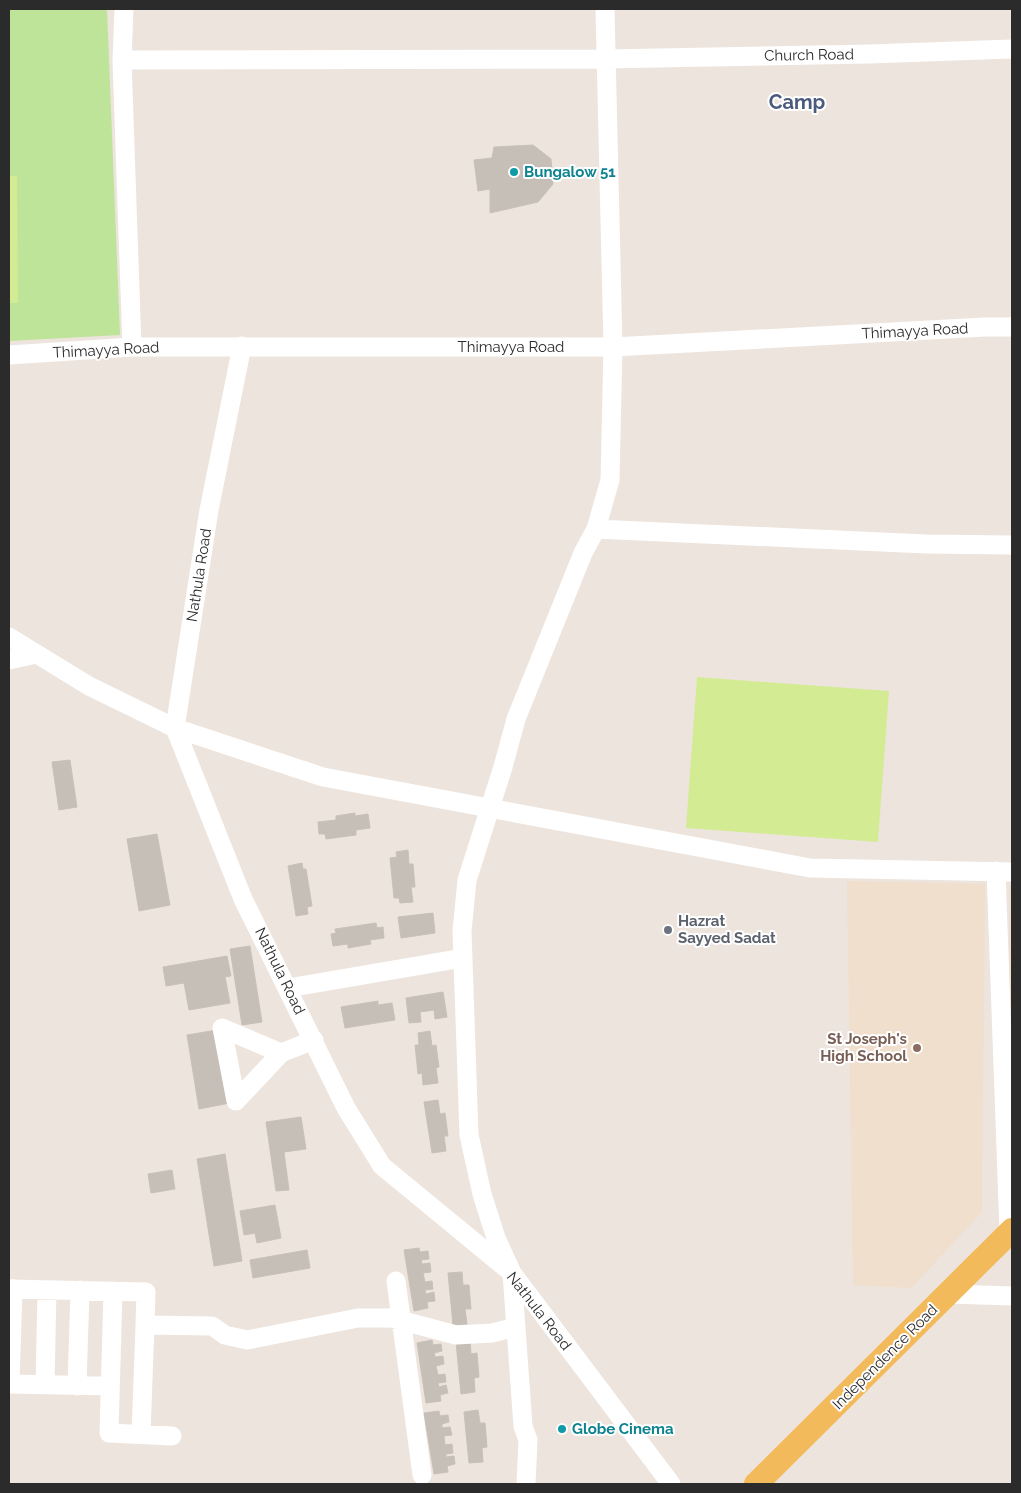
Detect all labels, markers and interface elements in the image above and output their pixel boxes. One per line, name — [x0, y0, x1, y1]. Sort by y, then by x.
street label: Church Road — [764, 45, 854, 65]
district label: Camp — [769, 90, 826, 114]
place label: Bungalow 51 — [524, 163, 616, 181]
marker: Bungalow 51 — [508, 166, 520, 178]
street label: Thimayya Road — [861, 319, 969, 343]
street label: Thimayya Road — [52, 338, 160, 362]
street label: Thimayya Road — [458, 338, 564, 356]
street label: Nathula Road — [183, 527, 215, 623]
place label: Hazrat Sayyed Sadat — [678, 912, 776, 947]
marker: Hazrat Sayyed Sadat — [662, 924, 674, 936]
street label: Nathula Road — [251, 925, 309, 1017]
place label: St Joseph's High School — [820, 1030, 907, 1065]
marker: St Joseph's High School — [911, 1042, 923, 1054]
street label: Nathula Road — [503, 1268, 575, 1354]
street label: Independence Road — [829, 1301, 941, 1413]
place label: Globe Cinema — [572, 1420, 674, 1438]
marker: Globe Cinema — [556, 1423, 568, 1435]

